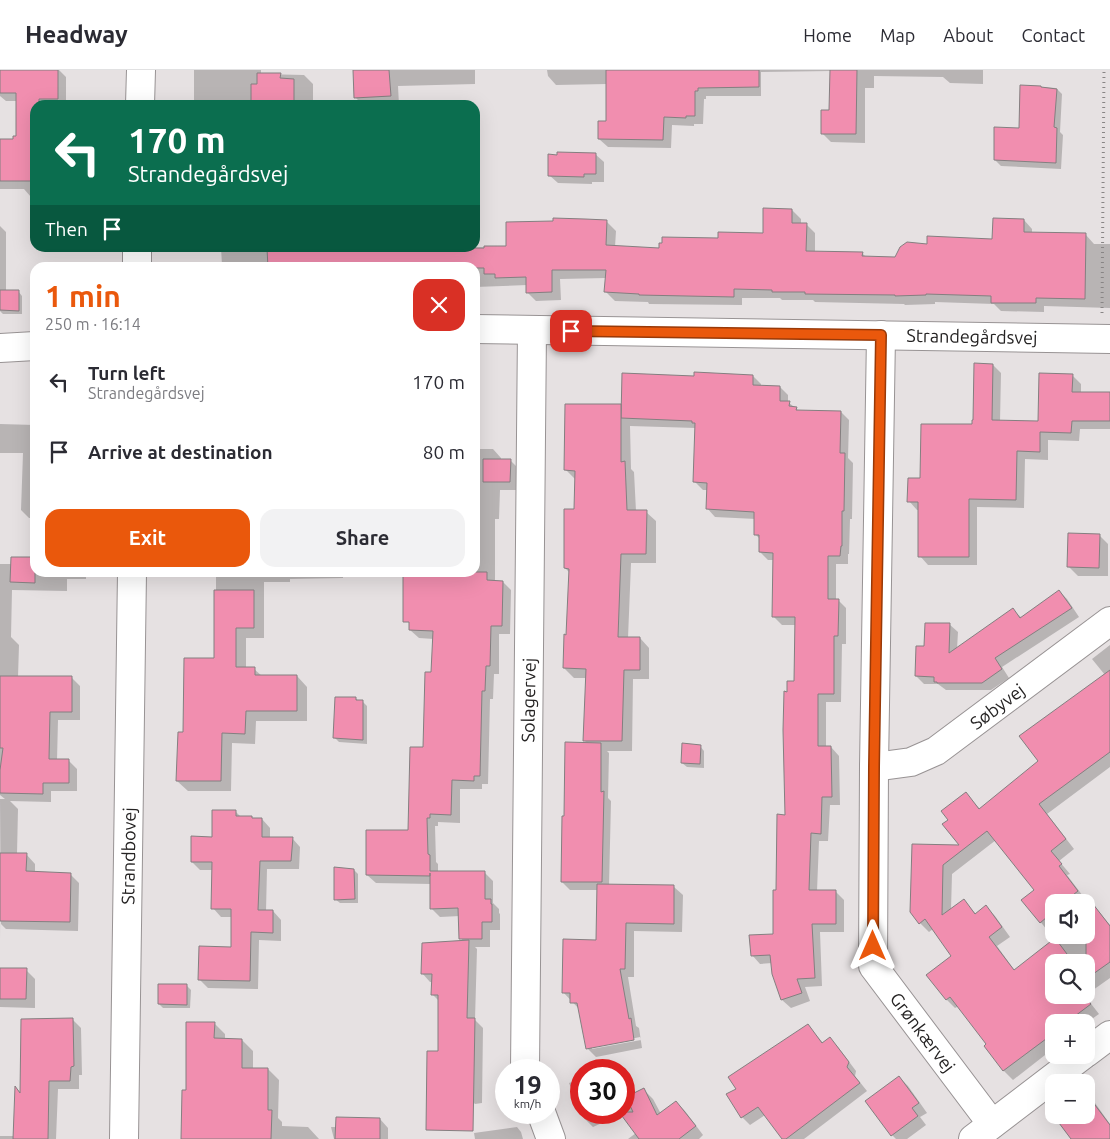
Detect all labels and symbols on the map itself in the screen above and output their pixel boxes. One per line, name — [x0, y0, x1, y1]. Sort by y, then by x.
pin — [550, 310, 592, 352]
street label: Strandegårdsvej — [906, 325, 1038, 347]
street label: Solagervej — [517, 658, 539, 742]
street label: Søbyvej — [966, 679, 1028, 733]
street label: Strandbovej — [117, 807, 139, 905]
position arrow — [846, 919, 898, 971]
street label: Grønkærvej — [887, 988, 959, 1076]
speed limit sign: 30 — [570, 1059, 635, 1124]

